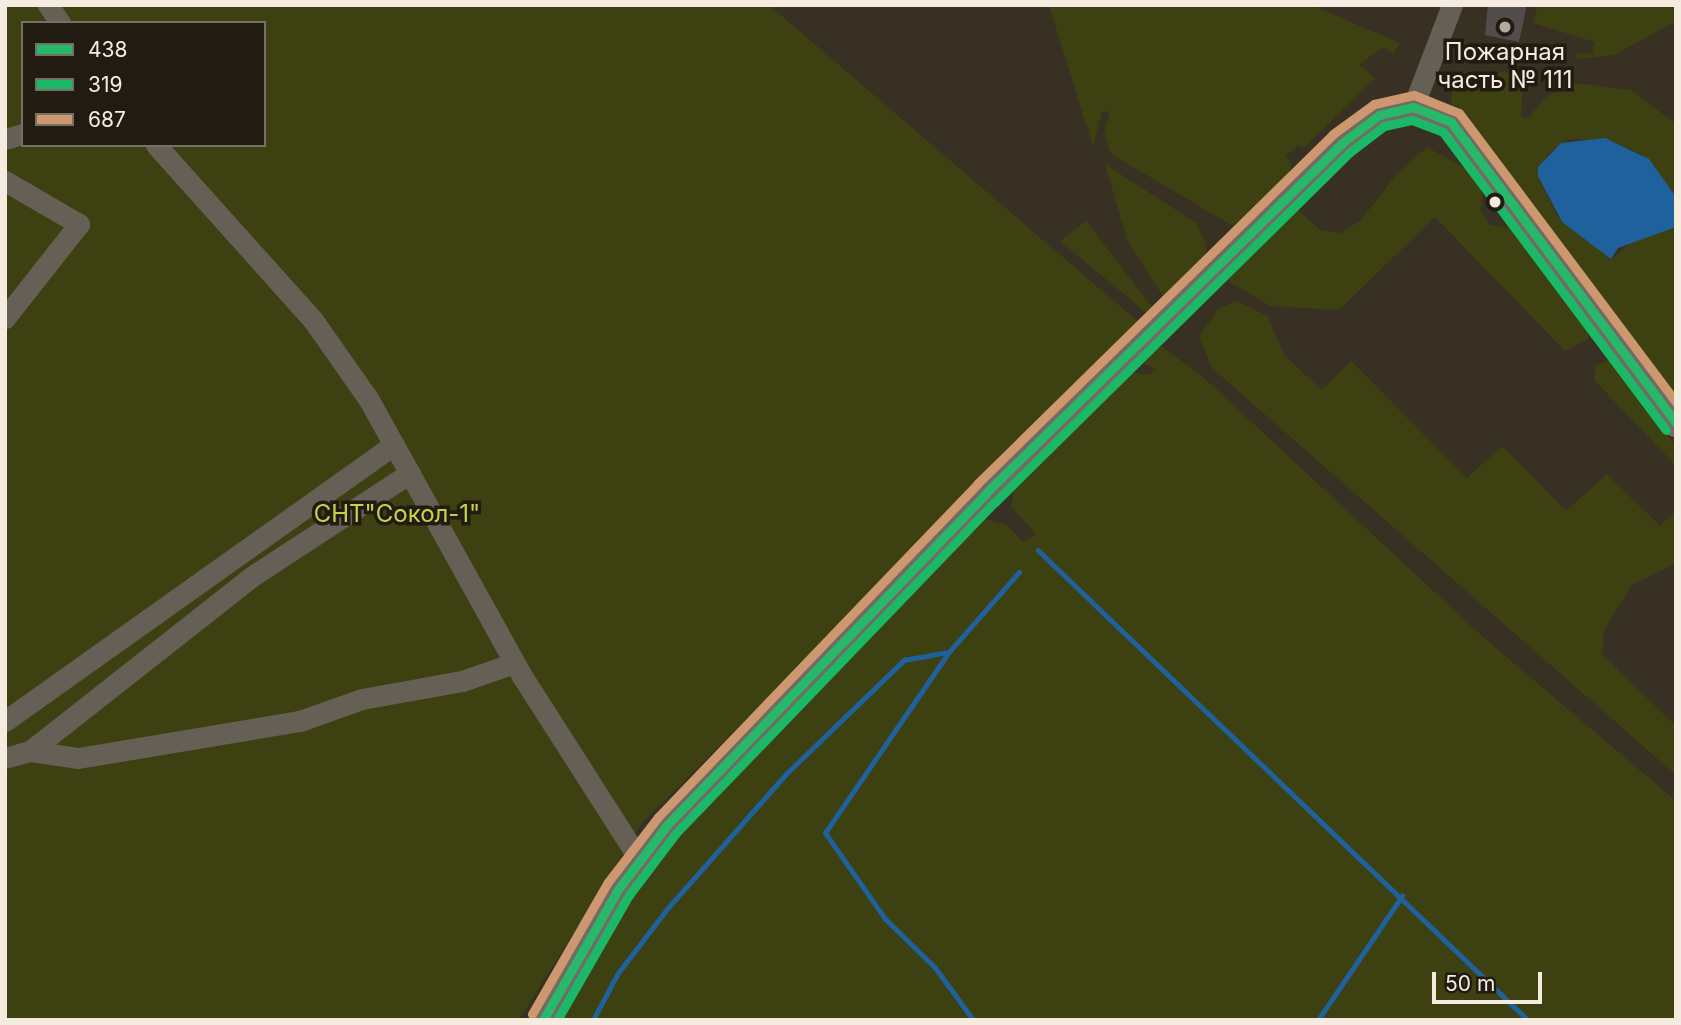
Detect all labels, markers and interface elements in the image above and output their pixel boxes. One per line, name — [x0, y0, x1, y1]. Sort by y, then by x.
marker: Пожарная часть № 111 — [1497, 19, 1513, 35]
legend — [21, 21, 266, 147]
text: 438 — [88, 37, 128, 62]
place label: Пожарная часть № 111 — [1437, 38, 1573, 94]
text: 319 — [88, 72, 123, 97]
text: 687 — [88, 107, 126, 132]
unlabelled marker — [1488, 195, 1502, 209]
park label: СНТ"Сокол-1" — [314, 500, 480, 528]
scale bar — [1436, 958, 1546, 1002]
text: 50 m — [1445, 971, 1495, 996]

